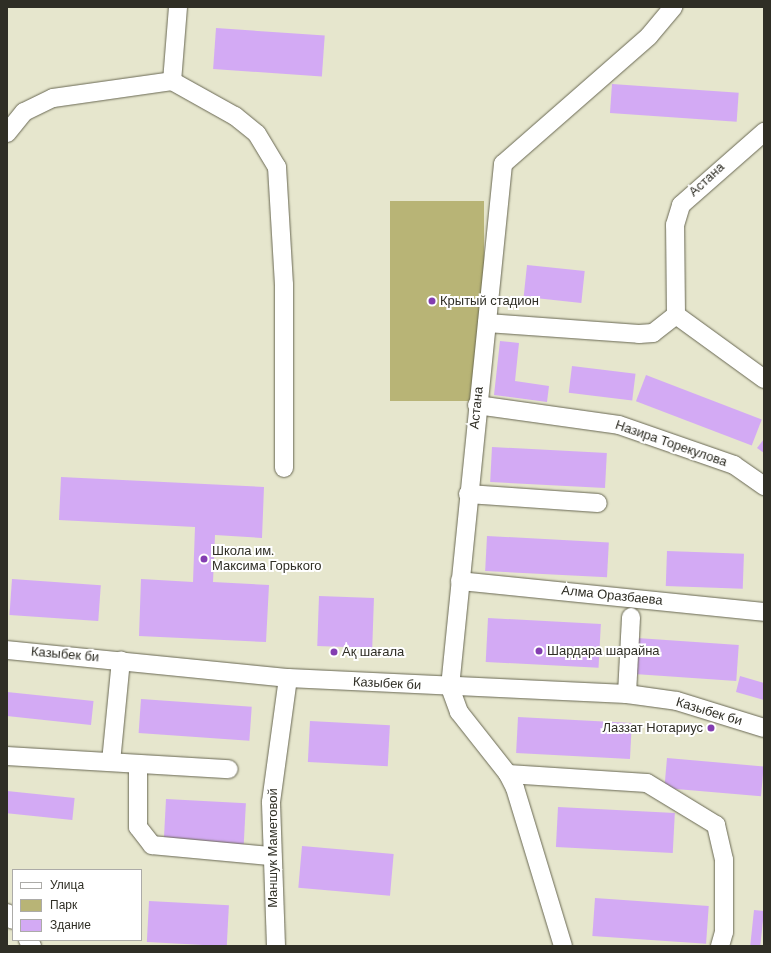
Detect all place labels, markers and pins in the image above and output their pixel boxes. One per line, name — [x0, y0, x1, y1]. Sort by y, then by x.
place label: Крытый стадион — [440, 293, 539, 309]
marker: Крытый стадион — [427, 296, 437, 306]
place label: Школа им. Максима Горького — [212, 544, 322, 575]
marker: Школа им. Максима Горького — [199, 554, 209, 564]
place label: Шардара шарайна — [547, 643, 660, 659]
place label: Ақ шағала — [342, 644, 404, 660]
marker: Шардара шарайна — [534, 646, 544, 656]
marker: Ақ шағала — [329, 647, 339, 657]
place label: Лаззат Нотариус — [603, 720, 703, 736]
marker: Лаззат Нотариус — [706, 723, 716, 733]

